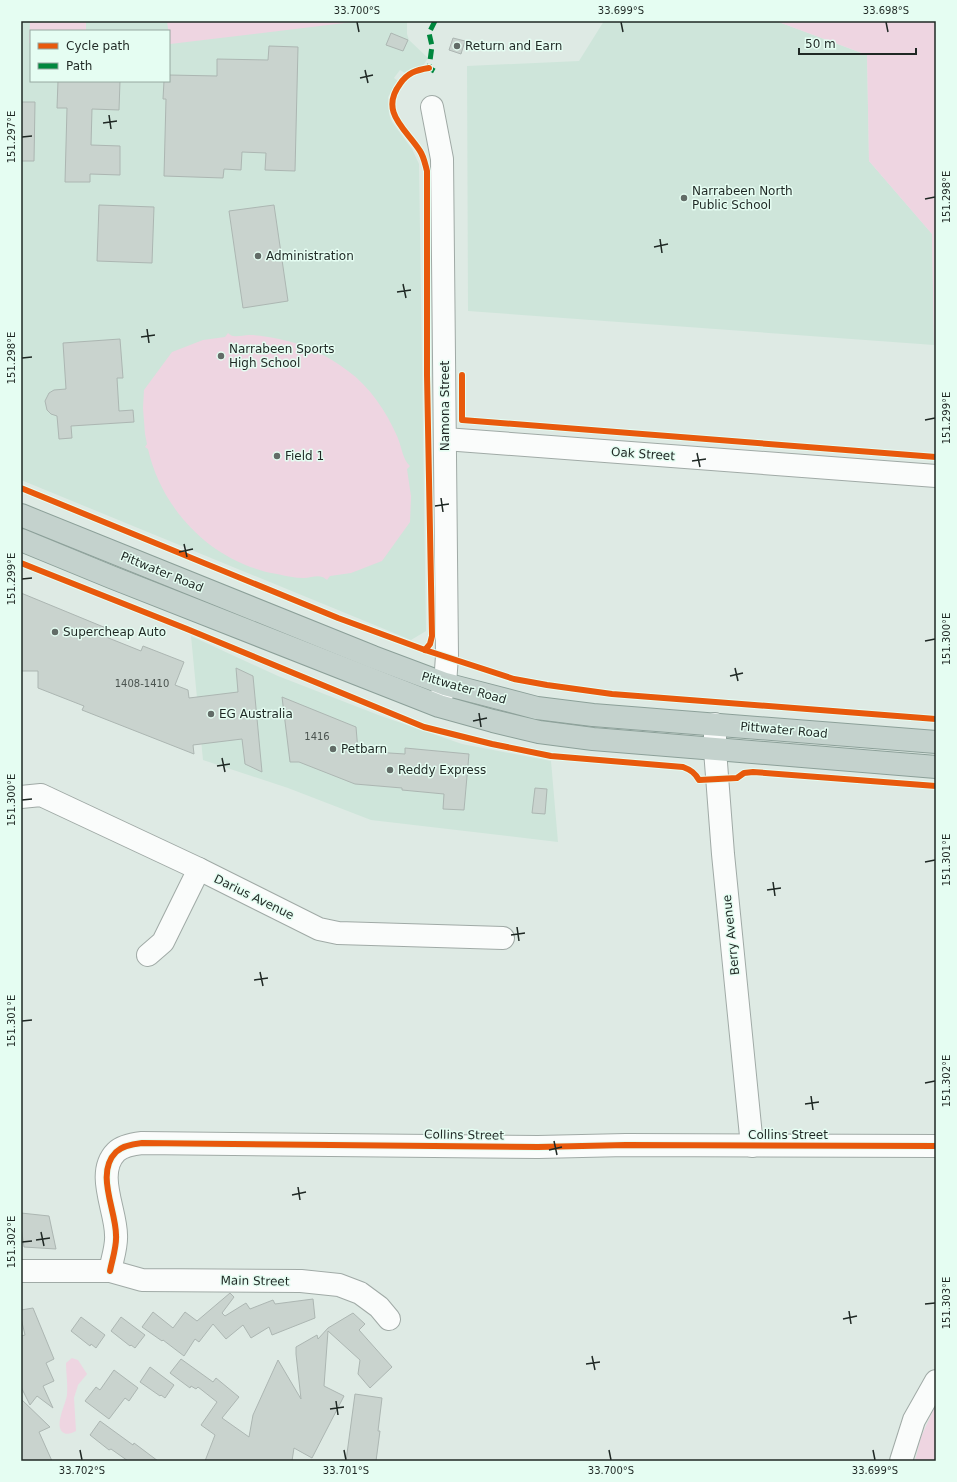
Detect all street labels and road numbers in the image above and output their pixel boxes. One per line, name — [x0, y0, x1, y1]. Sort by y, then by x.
street label: Namona Street — [438, 360, 452, 451]
street label: Oak Street — [611, 445, 676, 463]
street label: Pittwater Road — [119, 549, 205, 595]
street label: Pittwater Road — [420, 669, 508, 707]
street label: Pittwater Road — [740, 719, 828, 741]
street label: Darius Avenue — [212, 872, 296, 922]
street label: Berry Avenue — [720, 894, 742, 976]
street label: Collins Street — [424, 1127, 504, 1143]
street label: Collins Street — [748, 1128, 828, 1142]
street label: Main Street — [220, 1273, 290, 1289]

